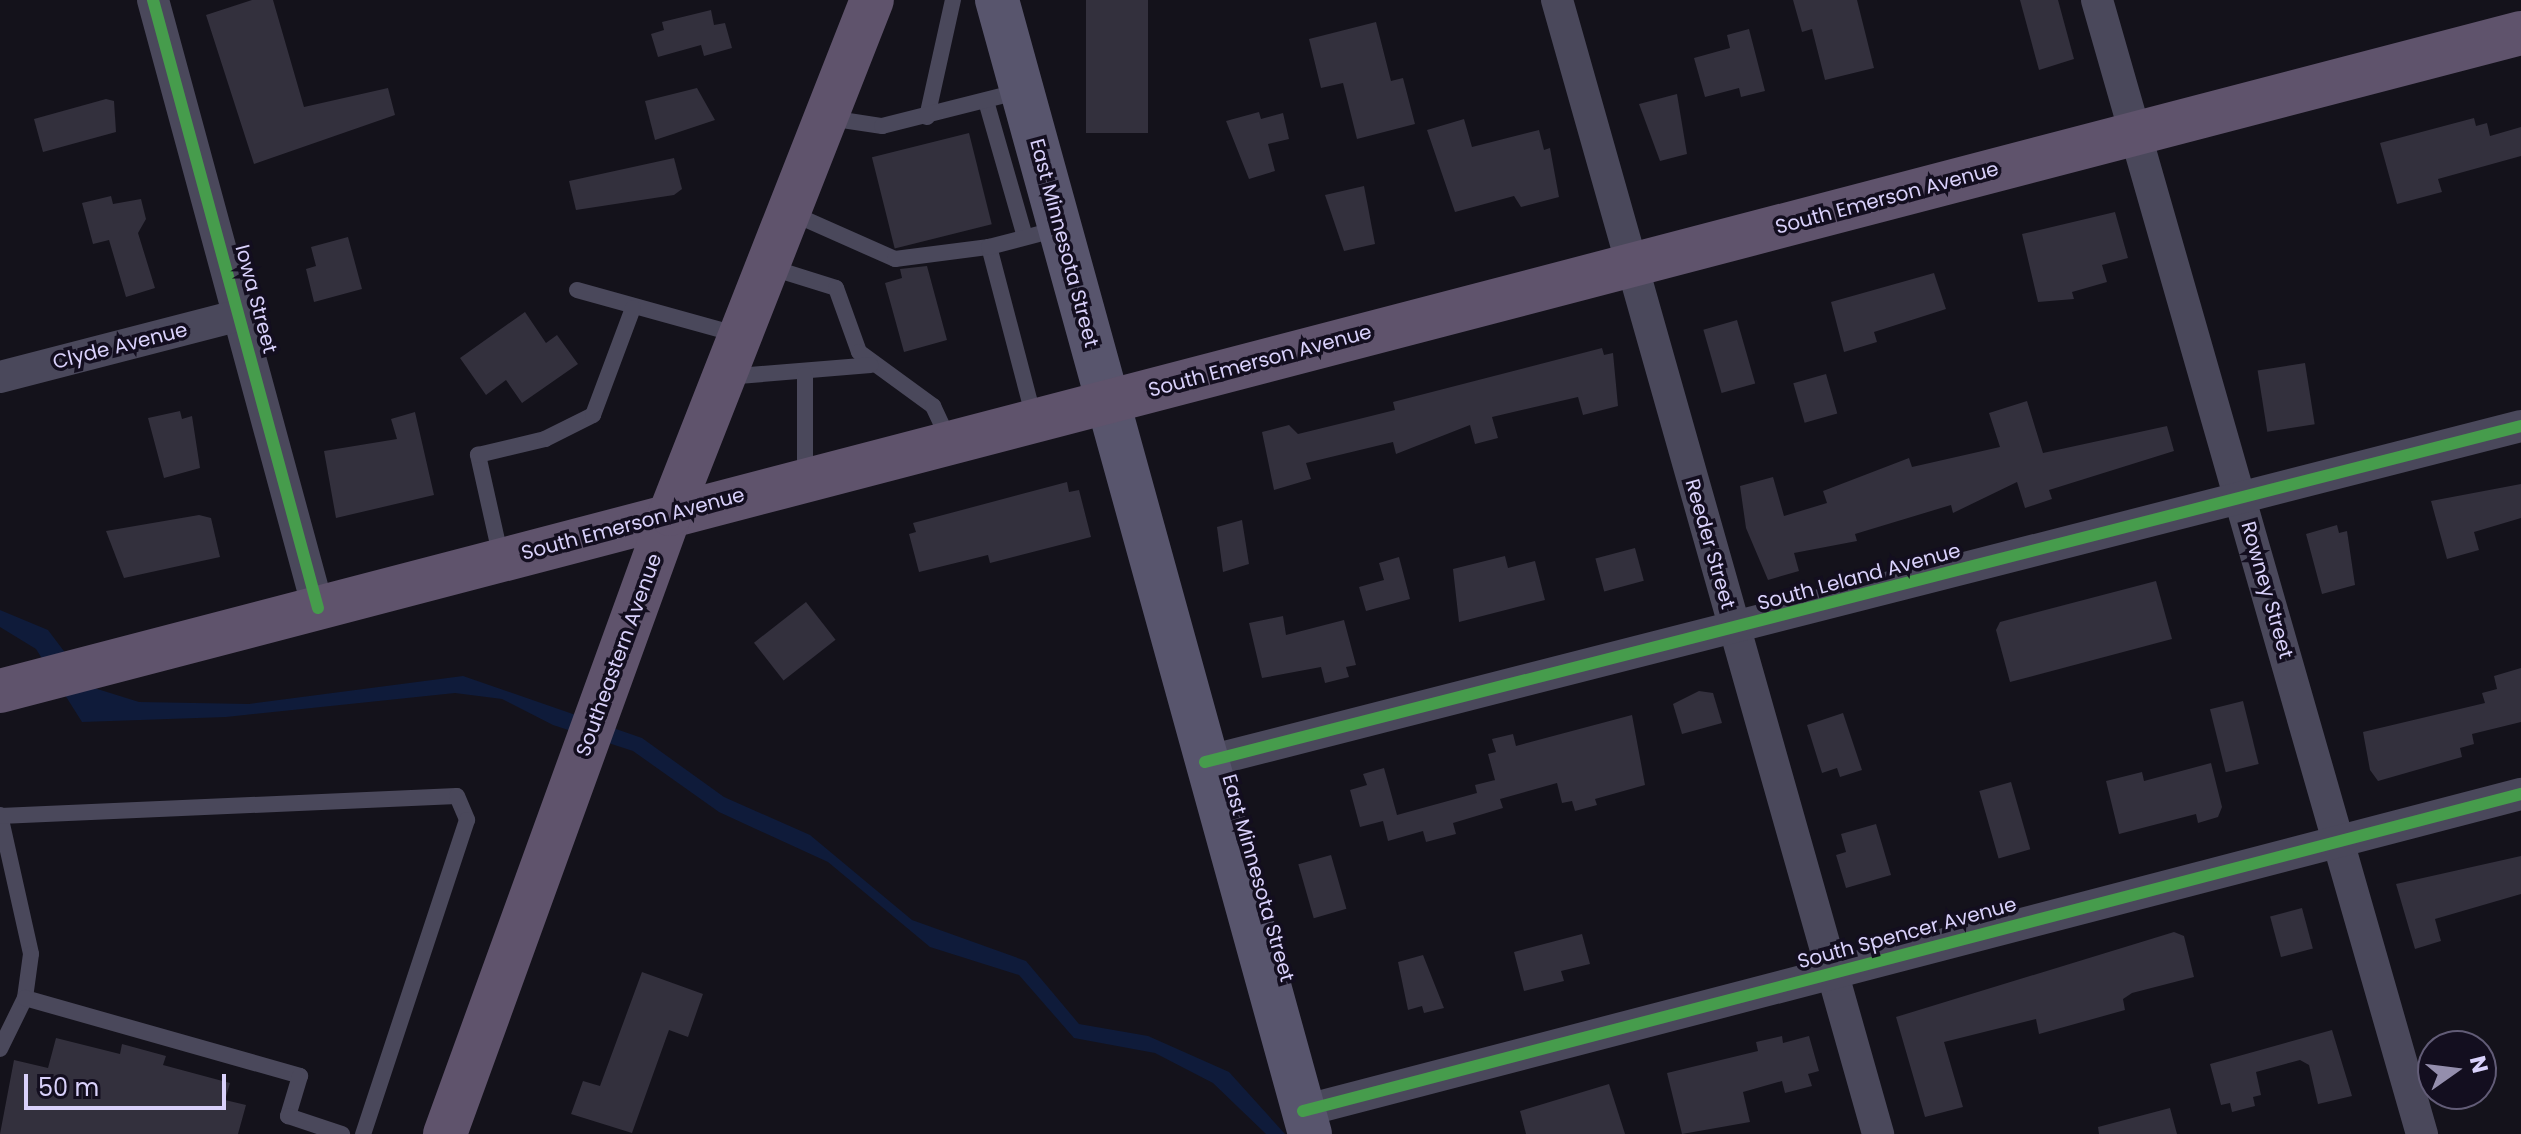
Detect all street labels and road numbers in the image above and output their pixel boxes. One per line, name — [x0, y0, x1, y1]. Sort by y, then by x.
street label: East Minnesota Street — [1025, 136, 1103, 350]
street label: South Emerson Avenue — [1773, 157, 2001, 239]
street label: Iowa Street — [230, 242, 282, 356]
street label: Clyde Avenue — [50, 318, 190, 374]
street label: South Emerson Avenue — [1146, 320, 1374, 402]
street label: Reeder Street — [1680, 476, 1740, 612]
street label: South Emerson Avenue — [519, 483, 747, 565]
street label: Rowney Street — [2236, 519, 2298, 661]
street label: South Leland Avenue — [1755, 538, 1963, 616]
street label: Southeastern Avenue — [571, 550, 667, 760]
street label: East Minnesota Street — [1217, 771, 1299, 985]
street label: South Spencer Avenue — [1795, 892, 2019, 974]

